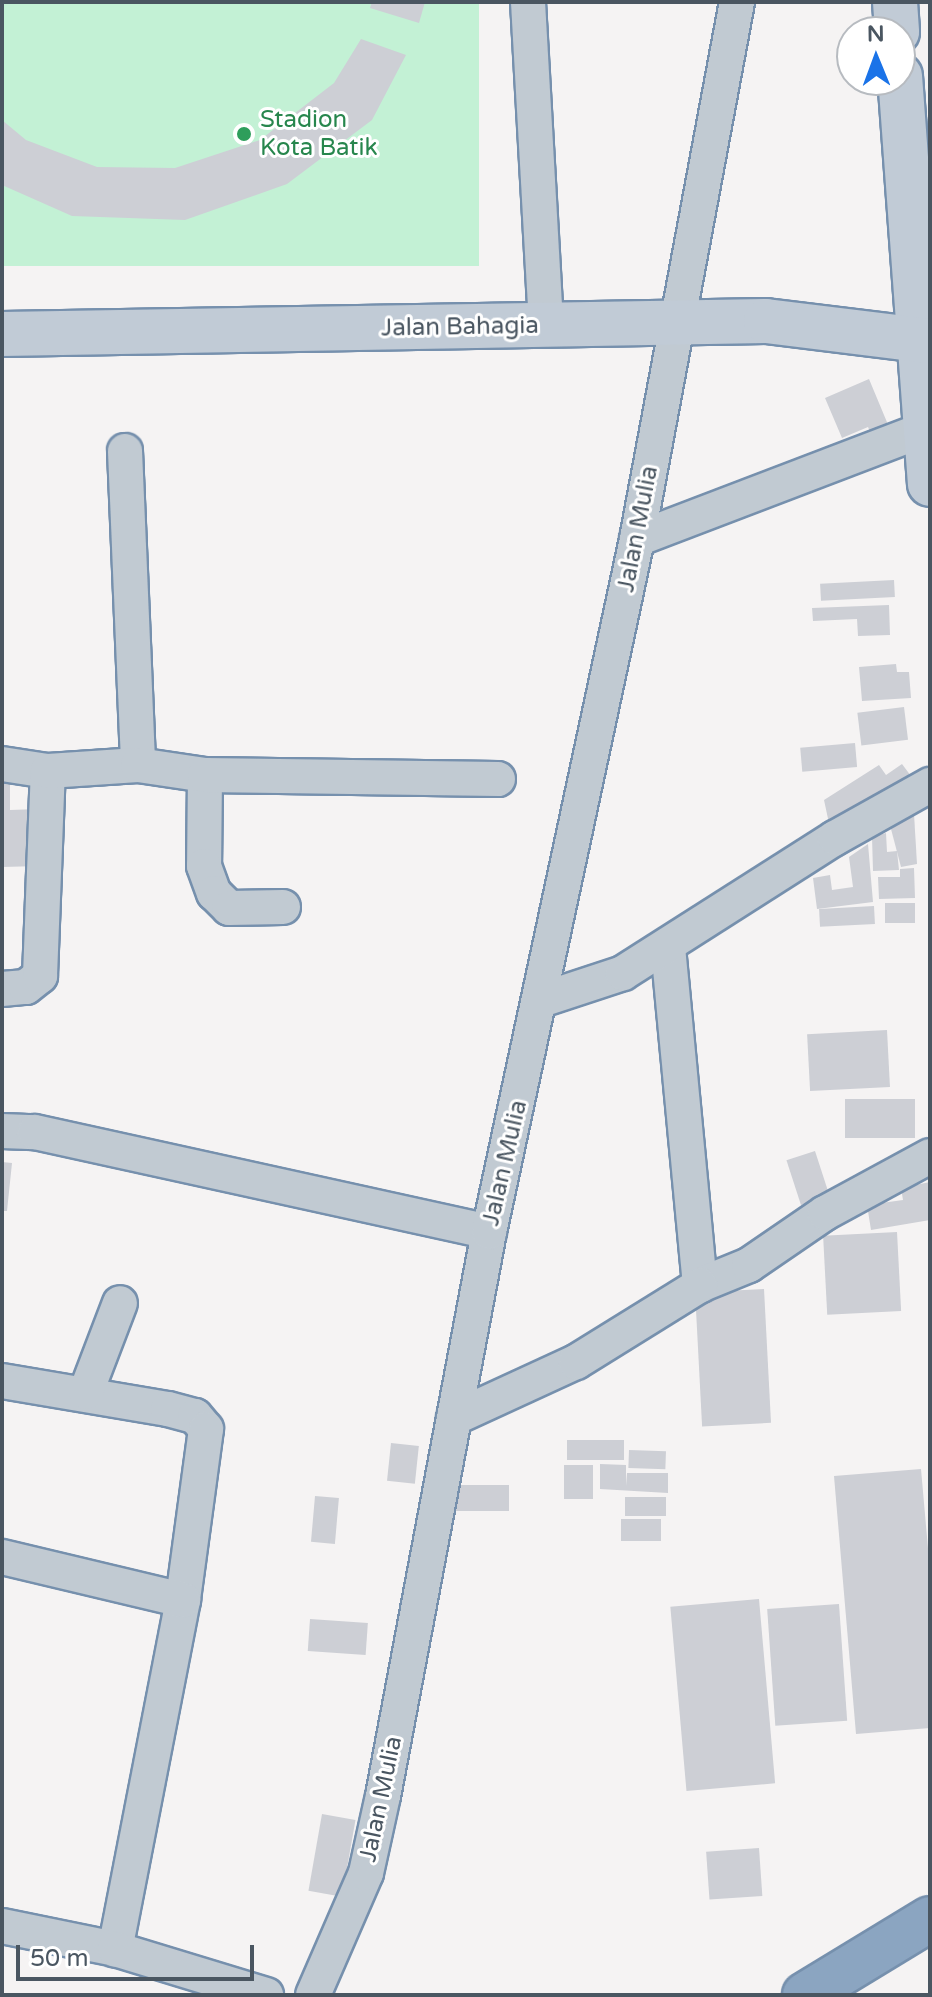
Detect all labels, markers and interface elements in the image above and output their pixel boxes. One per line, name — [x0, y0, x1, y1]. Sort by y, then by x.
north arrow — [836, 16, 916, 96]
text: N — [867, 21, 885, 47]
place label: Stadion Kota Batik — [260, 106, 378, 162]
marker: Stadion Kota Batik — [235, 125, 253, 143]
street label: Jalan Bahagia — [381, 311, 539, 343]
street label: Jalan Mulia — [612, 463, 664, 595]
street label: Jalan Mulia — [477, 1097, 533, 1229]
street label: Jalan Mulia — [354, 1733, 408, 1865]
scale bar — [20, 1929, 258, 1979]
text: 50 m — [30, 1944, 88, 1973]

